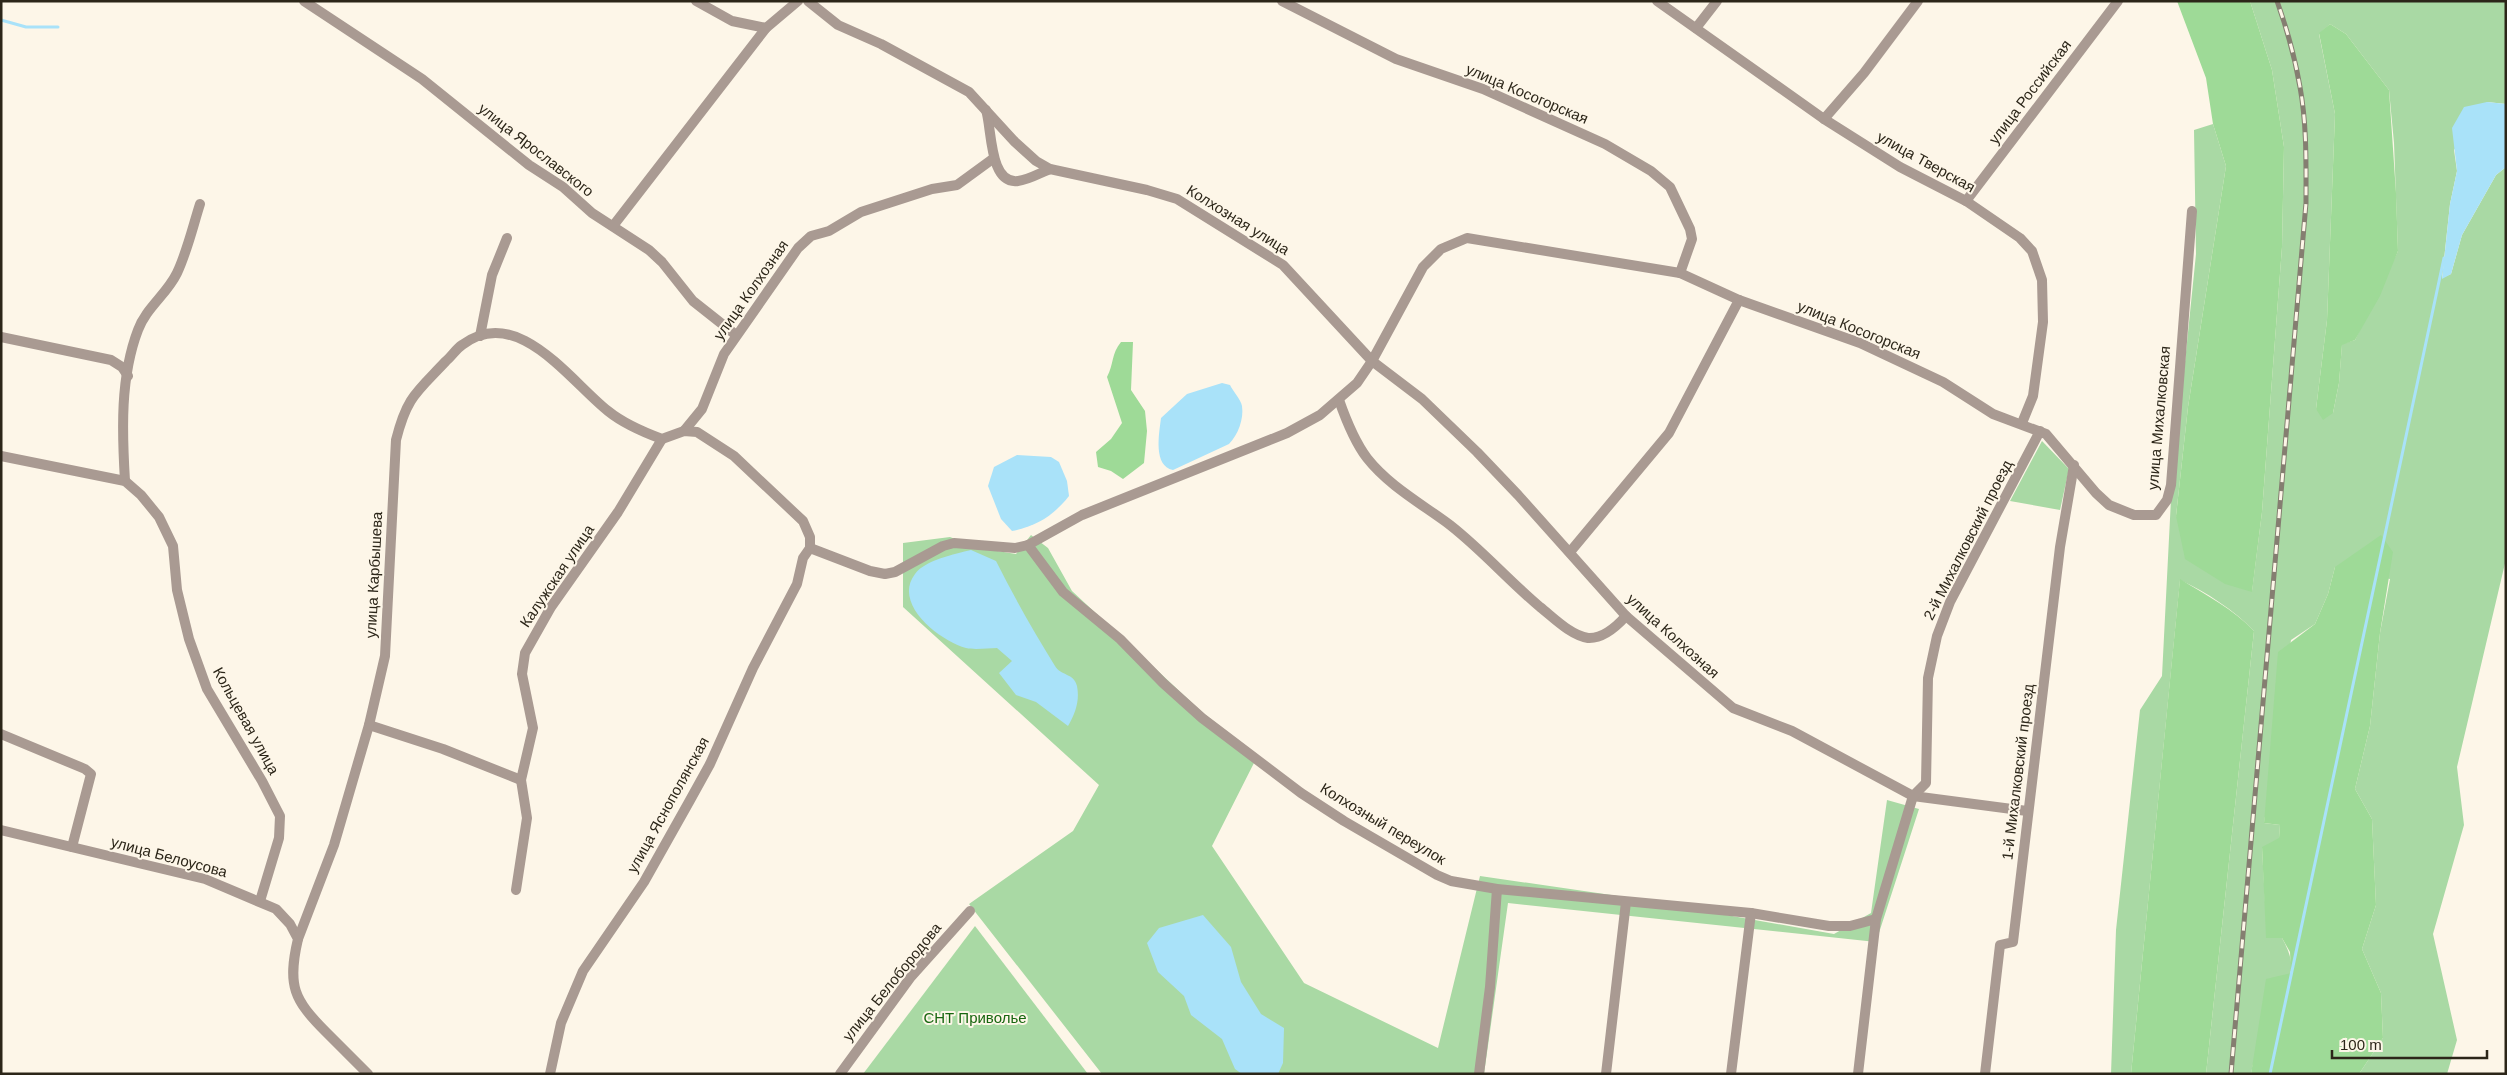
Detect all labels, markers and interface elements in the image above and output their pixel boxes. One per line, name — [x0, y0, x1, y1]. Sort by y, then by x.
street label: улица Российская — [1985, 36, 2074, 147]
street label: улица Косогорская — [1463, 60, 1591, 127]
street label: улица Ярославского — [475, 99, 597, 200]
street label: улица Тверская — [1874, 128, 1978, 195]
street label: Колхозная улица — [1184, 181, 1293, 258]
street label: улица Колхозная — [710, 236, 791, 343]
street label: улица Косогорская — [1795, 297, 1923, 362]
street label: улица Михалковская — [2144, 345, 2173, 491]
street label: 2-й Михалковский проезд — [1920, 457, 2015, 623]
street label: улица Карбышева — [362, 511, 385, 639]
street label: Калужская улица — [516, 521, 597, 630]
street label: улица Колхозная — [1624, 590, 1723, 681]
street label: Кольцевая улица — [210, 664, 283, 778]
street label: 1-й Михалковский проезд — [1998, 683, 2037, 861]
street label: улица Яснополянская — [623, 734, 712, 876]
street label: Колхозный переулок — [1317, 779, 1449, 868]
street label: улица Белоусова — [109, 833, 230, 880]
street label: улица Белобородова — [839, 919, 945, 1044]
park label: СНТ Приволье — [923, 1009, 1027, 1026]
scale bar — [2332, 1028, 2487, 1060]
text: 100 m — [2340, 1036, 2382, 1053]

